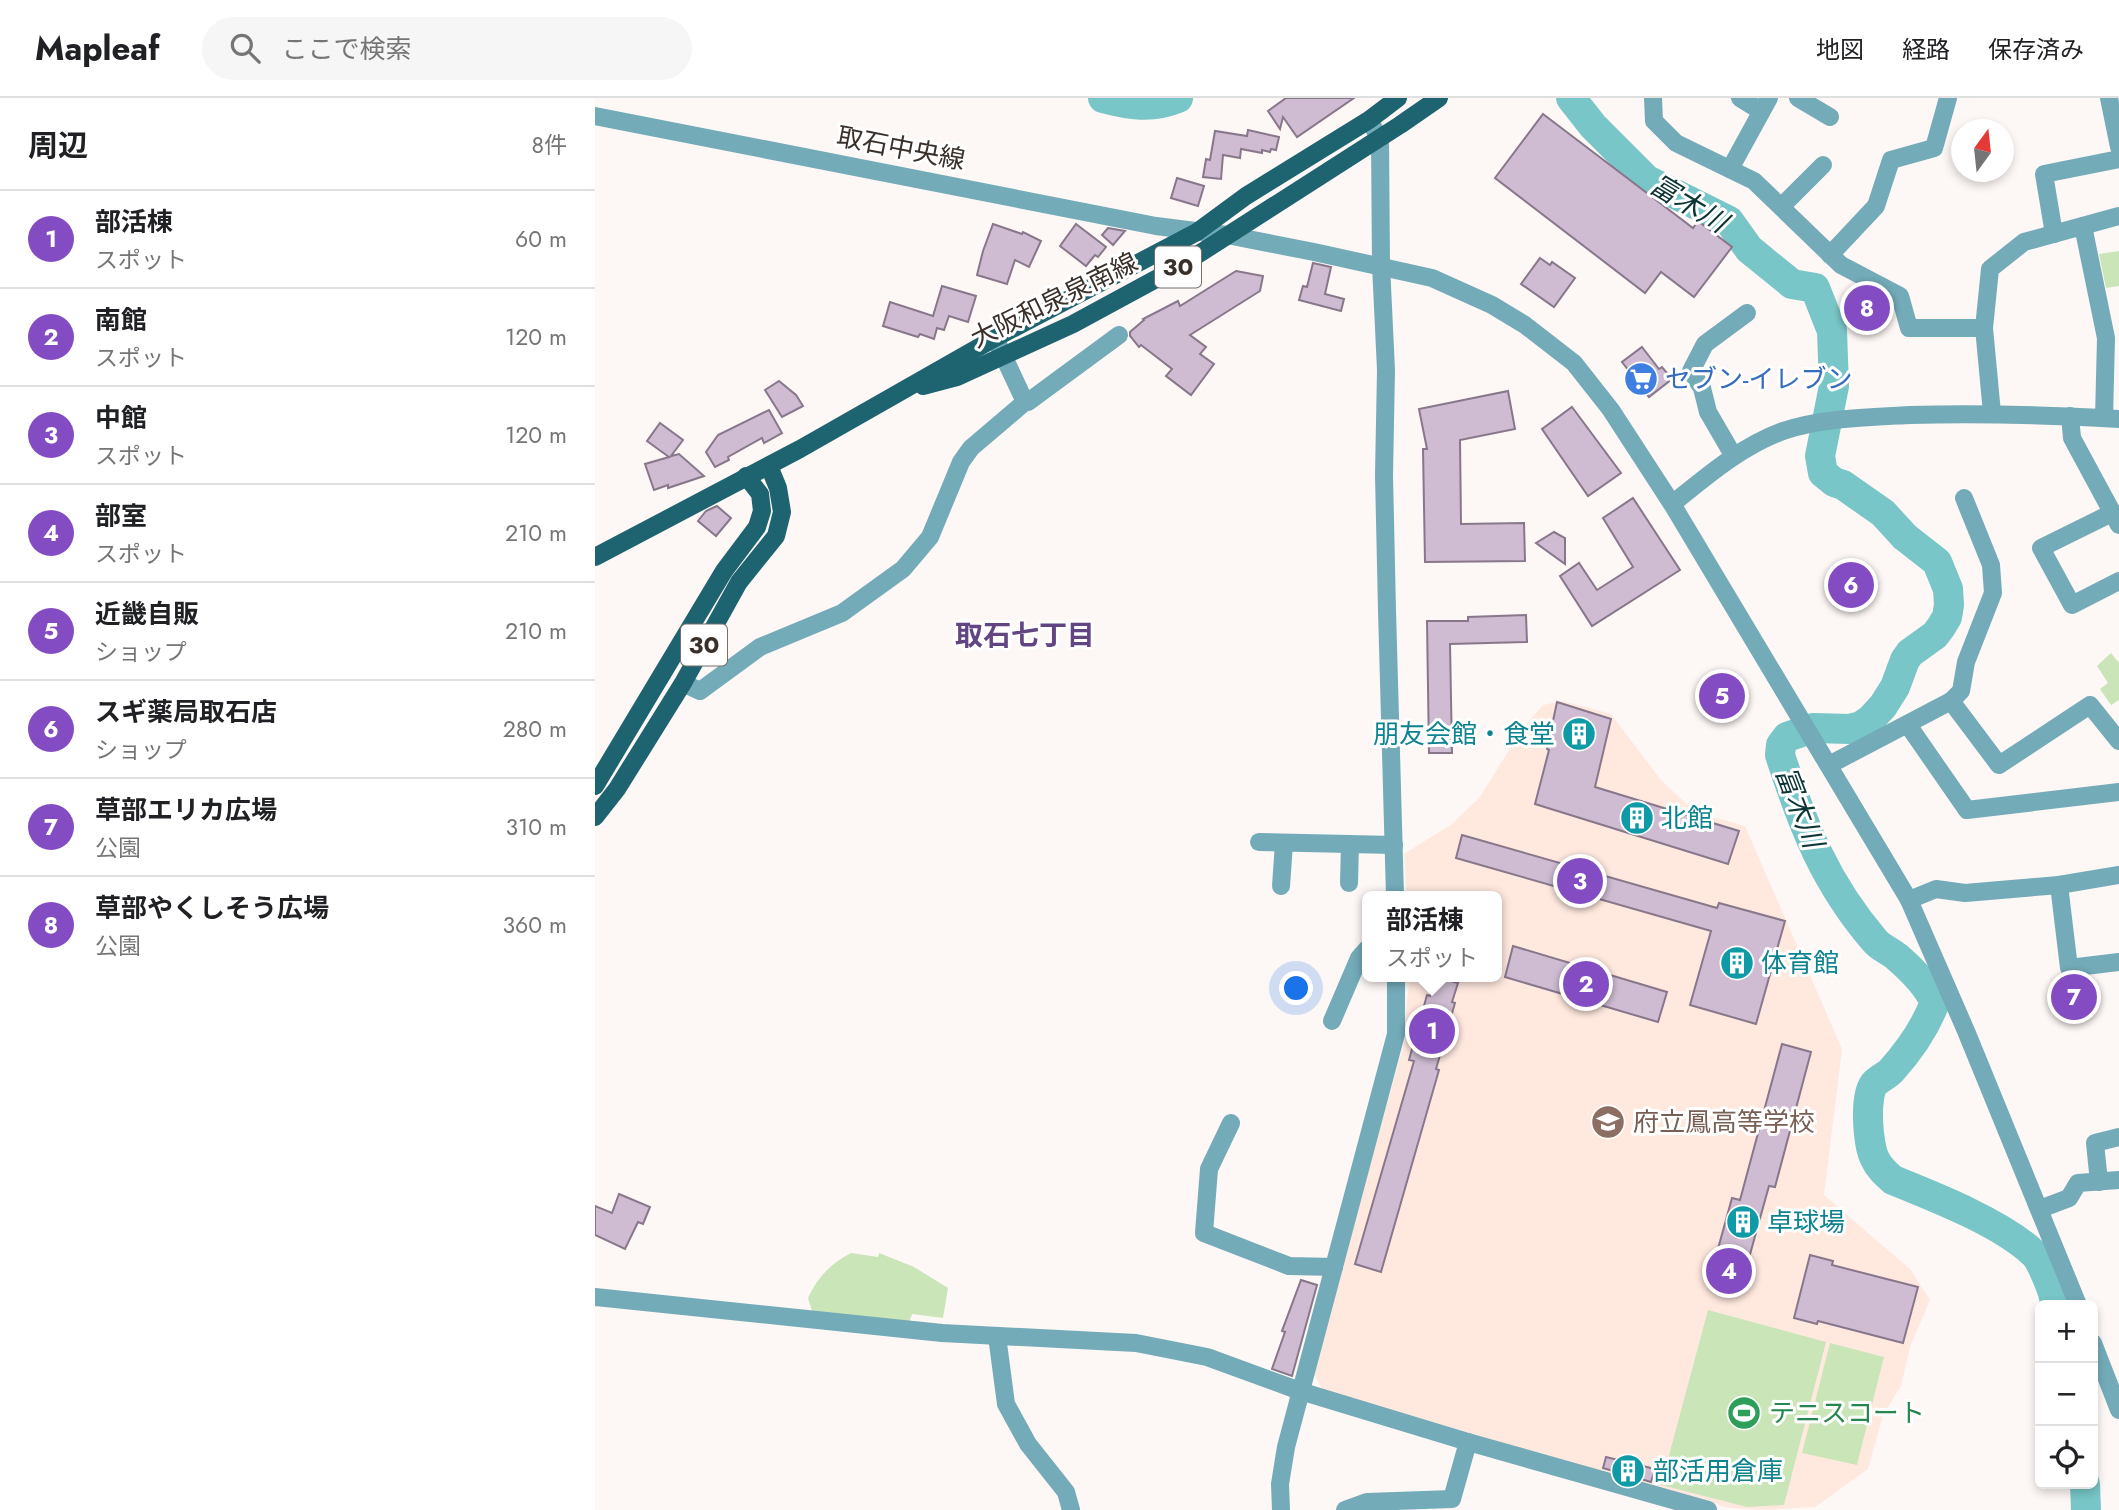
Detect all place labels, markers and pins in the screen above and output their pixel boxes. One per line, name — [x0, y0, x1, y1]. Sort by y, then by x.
pin: 8 — [1844, 282, 1890, 334]
supermarket icon: セブン-イレブン — [1622, 360, 1660, 398]
place label: セブン-イレブン — [1665, 360, 1852, 398]
pin: 6 — [1828, 559, 1874, 611]
pin: 5 — [1699, 670, 1745, 722]
place label: 朋友会館・食堂 — [1373, 715, 1555, 753]
building icon: 朋友会館・食堂 — [1560, 715, 1598, 753]
building icon: 北館 — [1618, 799, 1656, 837]
place label: 北館 — [1661, 799, 1713, 837]
pin: 3 — [1557, 855, 1603, 907]
building icon: 体育館 — [1718, 944, 1756, 982]
place label: 体育館 — [1761, 944, 1839, 982]
pin: 2 — [1563, 958, 1609, 1010]
pin: 7 — [2051, 971, 2097, 1023]
pin: 1 — [1409, 1005, 1455, 1057]
school or university icon: 府立鳳高等学校 — [1589, 1103, 1627, 1141]
place label: 府立鳳高等学校 — [1633, 1103, 1815, 1141]
building icon: 卓球場 — [1724, 1203, 1762, 1241]
place label: 卓球場 — [1767, 1203, 1845, 1241]
pin: 4 — [1706, 1245, 1752, 1297]
sports icon: テニスコート — [1725, 1394, 1763, 1432]
place label: テニスコート — [1769, 1394, 1925, 1432]
building icon: 部活用倉庫 — [1609, 1452, 1647, 1490]
place label: 部活用倉庫 — [1653, 1452, 1783, 1490]

